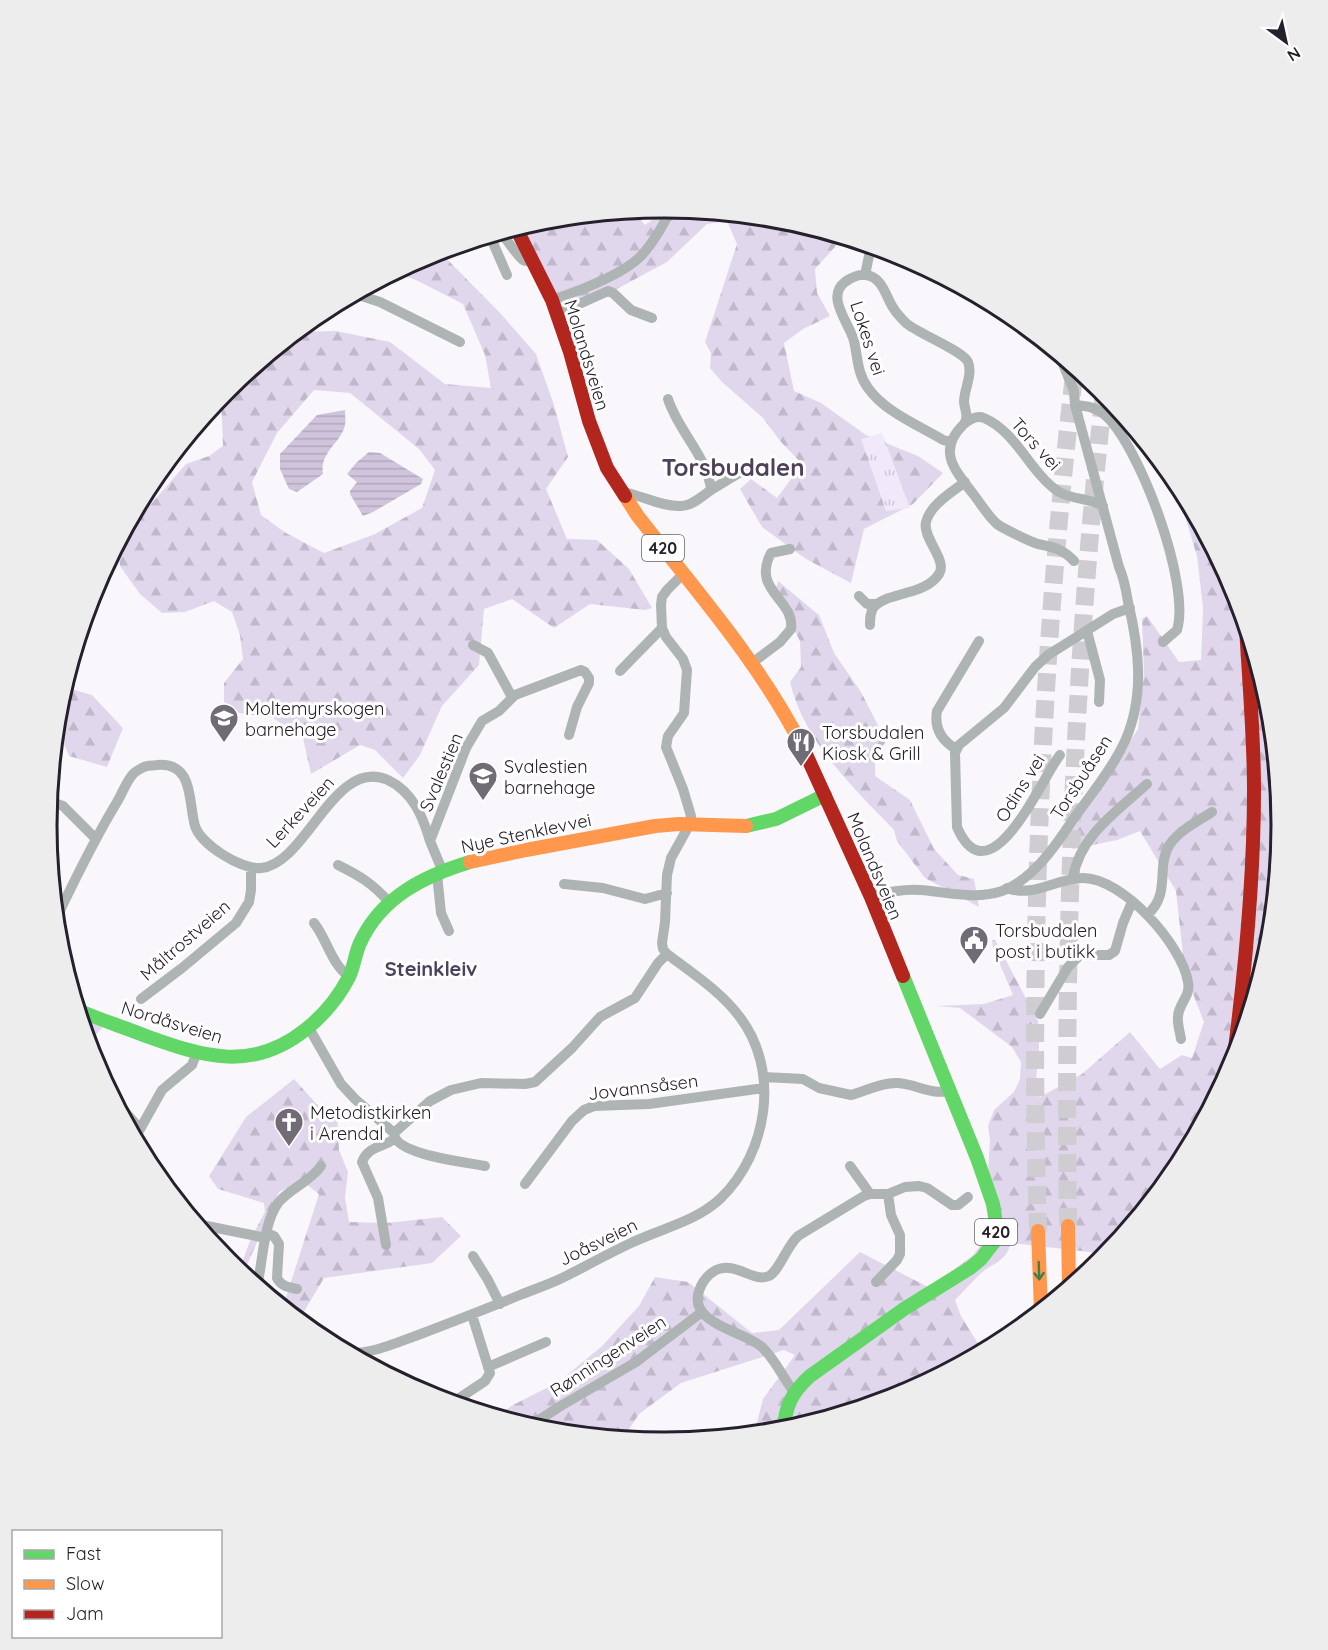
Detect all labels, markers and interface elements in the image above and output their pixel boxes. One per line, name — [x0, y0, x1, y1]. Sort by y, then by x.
north arrow — [1256, 12, 1316, 72]
text: N — [1284, 43, 1305, 66]
street label: Molandsveien — [559, 297, 615, 413]
street label: Lokes vei — [845, 298, 891, 378]
street label: Tors vei — [1006, 413, 1066, 475]
district label: Torsbudalen — [661, 452, 805, 482]
road number: 420 — [642, 535, 684, 561]
place label: Moltemyrskogen barnehage — [245, 697, 385, 741]
school or university icon: Moltemyrskogen barnehage — [208, 702, 240, 744]
place label: Torsbudalen Kiosk & Grill — [822, 721, 924, 765]
restaurant icon: Torsbudalen Kiosk & Grill — [785, 726, 817, 768]
street label: Svalestien — [414, 729, 468, 815]
street label: Torsbuåsen — [1045, 730, 1117, 824]
street label: Odins vei — [990, 750, 1050, 826]
place label: Svalestien barnehage — [504, 755, 596, 799]
school or university icon: Svalestien barnehage — [467, 760, 499, 802]
street label: Lerkeveien — [261, 771, 339, 853]
street label: Nye Stenklevvei — [459, 808, 593, 858]
street label: Molandsveien — [842, 809, 908, 923]
street label: Måltrostveien — [135, 895, 235, 985]
place label: Torsbudalen post i butikk — [995, 919, 1097, 963]
public building icon: Torsbudalen post i butikk — [958, 924, 990, 966]
district label: Steinkleiv — [385, 956, 477, 981]
street label: Nordåsveien — [119, 996, 225, 1048]
street label: Jovannsåsen — [587, 1069, 699, 1105]
place label: Metodistkirken i Arendal — [310, 1101, 431, 1145]
church icon: Metodistkirken i Arendal — [273, 1106, 305, 1148]
street label: Joåsveien — [555, 1213, 641, 1271]
road number: 420 — [975, 1219, 1017, 1245]
one-way arrow — [1034, 1260, 1045, 1280]
street label: Rønningenveien — [546, 1310, 670, 1402]
legend — [12, 1530, 222, 1638]
text: Fast — [66, 1542, 101, 1565]
text: Slow — [66, 1572, 104, 1595]
text: Jam — [66, 1602, 104, 1625]

